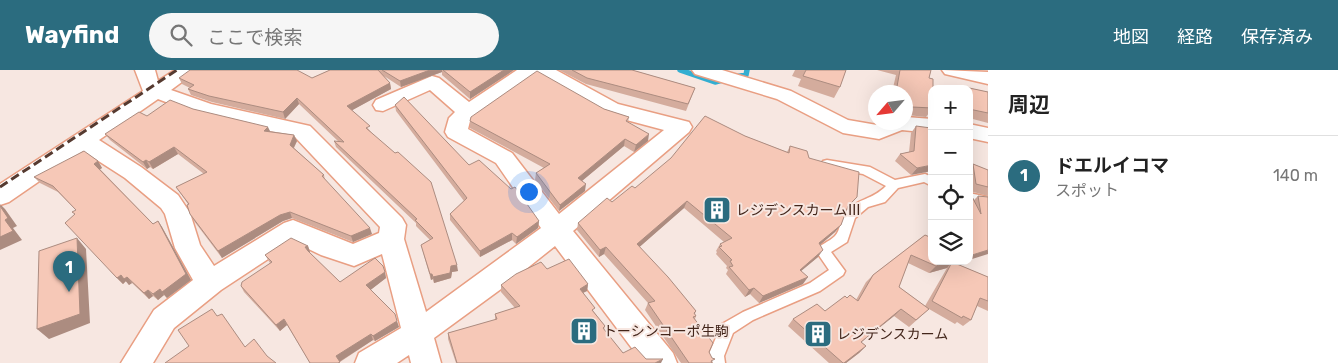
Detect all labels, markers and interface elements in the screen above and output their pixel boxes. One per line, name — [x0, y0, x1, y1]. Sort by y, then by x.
search box — [149, 13, 499, 58]
text: Wayfind — [25, 21, 119, 49]
icon: search — [167, 21, 195, 49]
text: ここで検索 — [207, 26, 302, 49]
text: 地図 — [1113, 26, 1149, 48]
text: 経路 — [1177, 26, 1213, 48]
text: 保存済み — [1241, 26, 1313, 48]
north arrow — [868, 85, 913, 130]
map controls — [928, 85, 973, 265]
button: + — [928, 85, 973, 130]
text: 周辺 — [1008, 92, 1050, 117]
button: − — [928, 130, 973, 175]
text: ドエルイコマ — [1055, 154, 1169, 177]
text: 1 — [1020, 166, 1028, 185]
text: 140 m — [1273, 166, 1318, 185]
button: locate — [928, 175, 973, 220]
your location — [516, 179, 542, 205]
text: スポット — [1055, 181, 1119, 200]
building icon: レジデンスカームⅢ — [702, 195, 732, 225]
place label: レジデンスカームⅢ — [736, 202, 861, 219]
button: layers — [928, 220, 973, 265]
pin: 1 — [53, 251, 85, 292]
building icon: トーシンコーポ生駒 — [569, 316, 599, 346]
building icon: レジデンスカーム — [803, 319, 833, 349]
place label: トーシンコーポ生駒 — [603, 323, 729, 340]
place label: レジデンスカーム — [837, 326, 948, 343]

